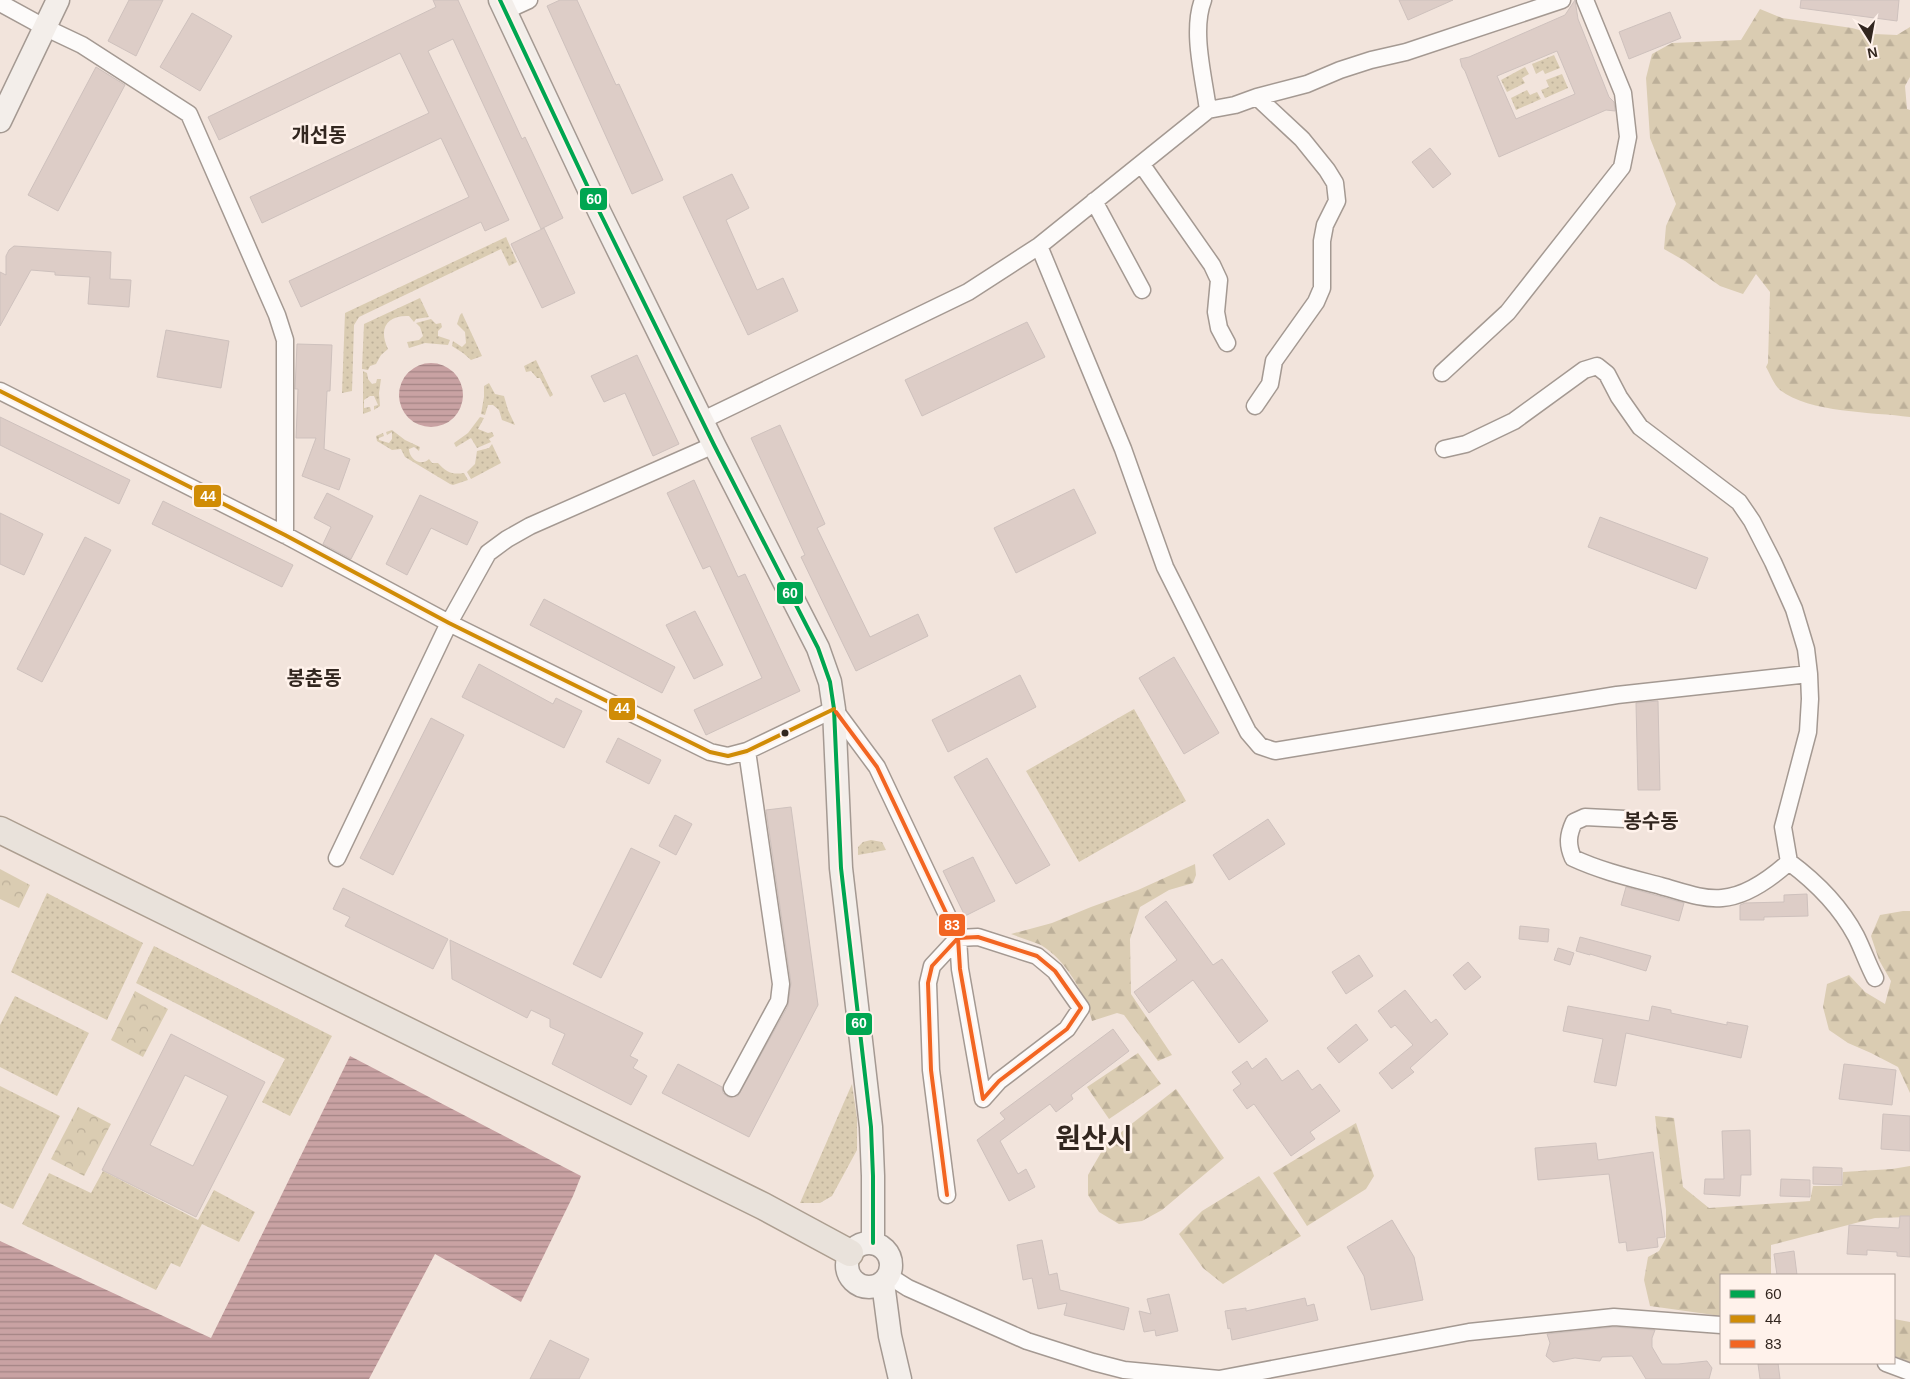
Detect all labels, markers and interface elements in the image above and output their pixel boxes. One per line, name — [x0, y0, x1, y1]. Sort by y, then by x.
north arrow — [1845, 15, 1895, 65]
text: N — [1866, 44, 1879, 62]
district label: 개선동 — [291, 124, 347, 146]
line badge: 60 — [579, 187, 608, 211]
text: 60 — [586, 191, 602, 207]
line badge: 44 — [193, 484, 222, 508]
text: 44 — [200, 488, 216, 504]
line badge: 60 — [776, 581, 804, 605]
text: 60 — [782, 585, 798, 601]
district label: 봉춘동 — [286, 667, 342, 689]
line badge: 44 — [608, 697, 636, 721]
text: 44 — [614, 700, 630, 716]
unlabelled marker — [780, 728, 790, 738]
district label: 봉수동 — [1623, 810, 1679, 832]
line badge: 83 — [938, 913, 966, 937]
text: 83 — [944, 917, 960, 933]
line badge: 60 — [845, 1012, 873, 1036]
text: 60 — [851, 1015, 867, 1031]
district label: 원산시 — [1055, 1123, 1133, 1154]
legend — [1720, 1274, 1895, 1364]
text: 60 — [1765, 1285, 1782, 1302]
text: 44 — [1765, 1310, 1782, 1327]
text: 83 — [1765, 1335, 1782, 1352]

